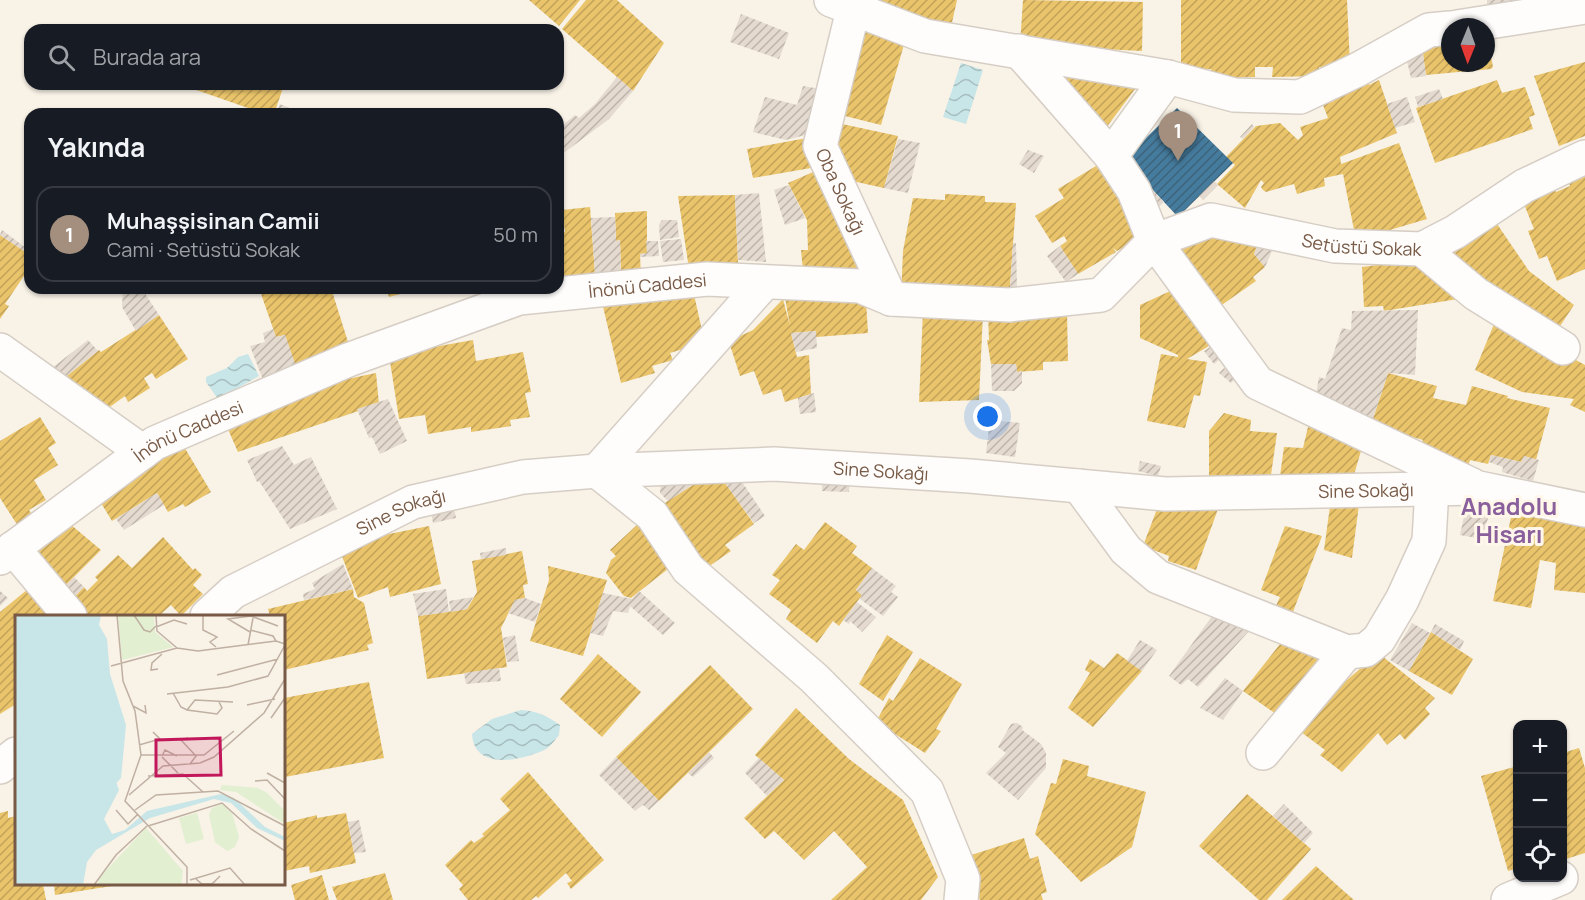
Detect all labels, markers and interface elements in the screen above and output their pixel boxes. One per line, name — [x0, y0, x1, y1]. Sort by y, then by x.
north arrow — [1441, 18, 1495, 72]
search box — [24, 24, 564, 90]
icon: search — [45, 41, 78, 74]
text: Burada ara — [93, 42, 201, 72]
pin: 1 — [1158, 112, 1198, 161]
text: Yakında — [48, 129, 145, 165]
street label: Oba Sokağı — [811, 144, 871, 239]
text: Muhaşşisinan Camii — [107, 206, 320, 236]
text: 1 — [65, 221, 74, 248]
text: 50 m — [493, 221, 538, 248]
street label: Setüstü Sokak — [1300, 227, 1423, 261]
text: Cami · Setüstü Sokak — [107, 236, 300, 263]
street label: İnönü Caddesi — [587, 267, 708, 303]
street label: İnönü Caddesi — [128, 395, 247, 467]
your location — [973, 402, 1002, 431]
street label: Sine Sokağı — [833, 456, 929, 485]
street label: Sine Sokağı — [1318, 477, 1414, 503]
street label: Sine Sokağı — [352, 483, 448, 541]
district label: Anadolu Hisarı — [1461, 489, 1557, 550]
inset map — [15, 615, 285, 885]
map controls — [1513, 720, 1567, 882]
button: + — [1513, 720, 1567, 774]
button: − — [1513, 774, 1567, 828]
button: locate — [1513, 828, 1567, 882]

